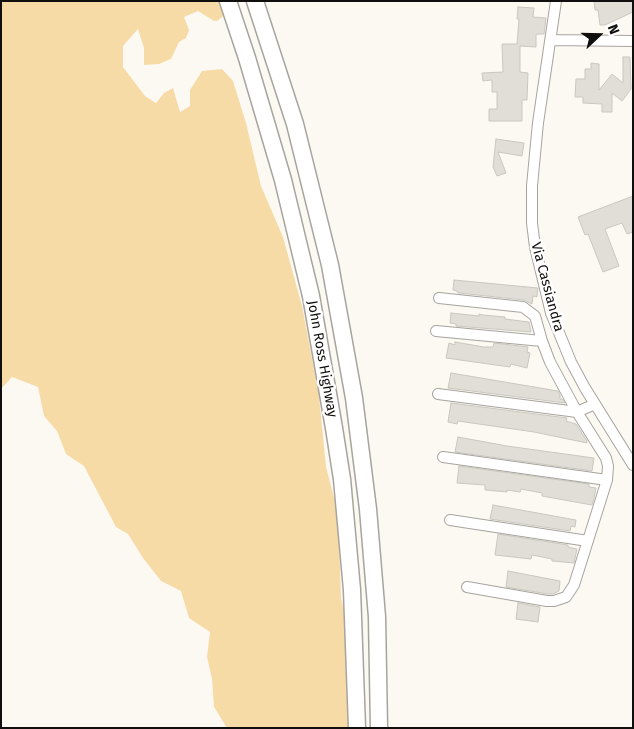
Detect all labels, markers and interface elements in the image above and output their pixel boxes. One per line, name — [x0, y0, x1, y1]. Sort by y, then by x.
north arrow — [574, 10, 624, 60]
text: N — [604, 22, 623, 37]
street label: Via Cassiandra — [527, 240, 567, 334]
street label: John Ross Highway — [303, 299, 341, 419]

